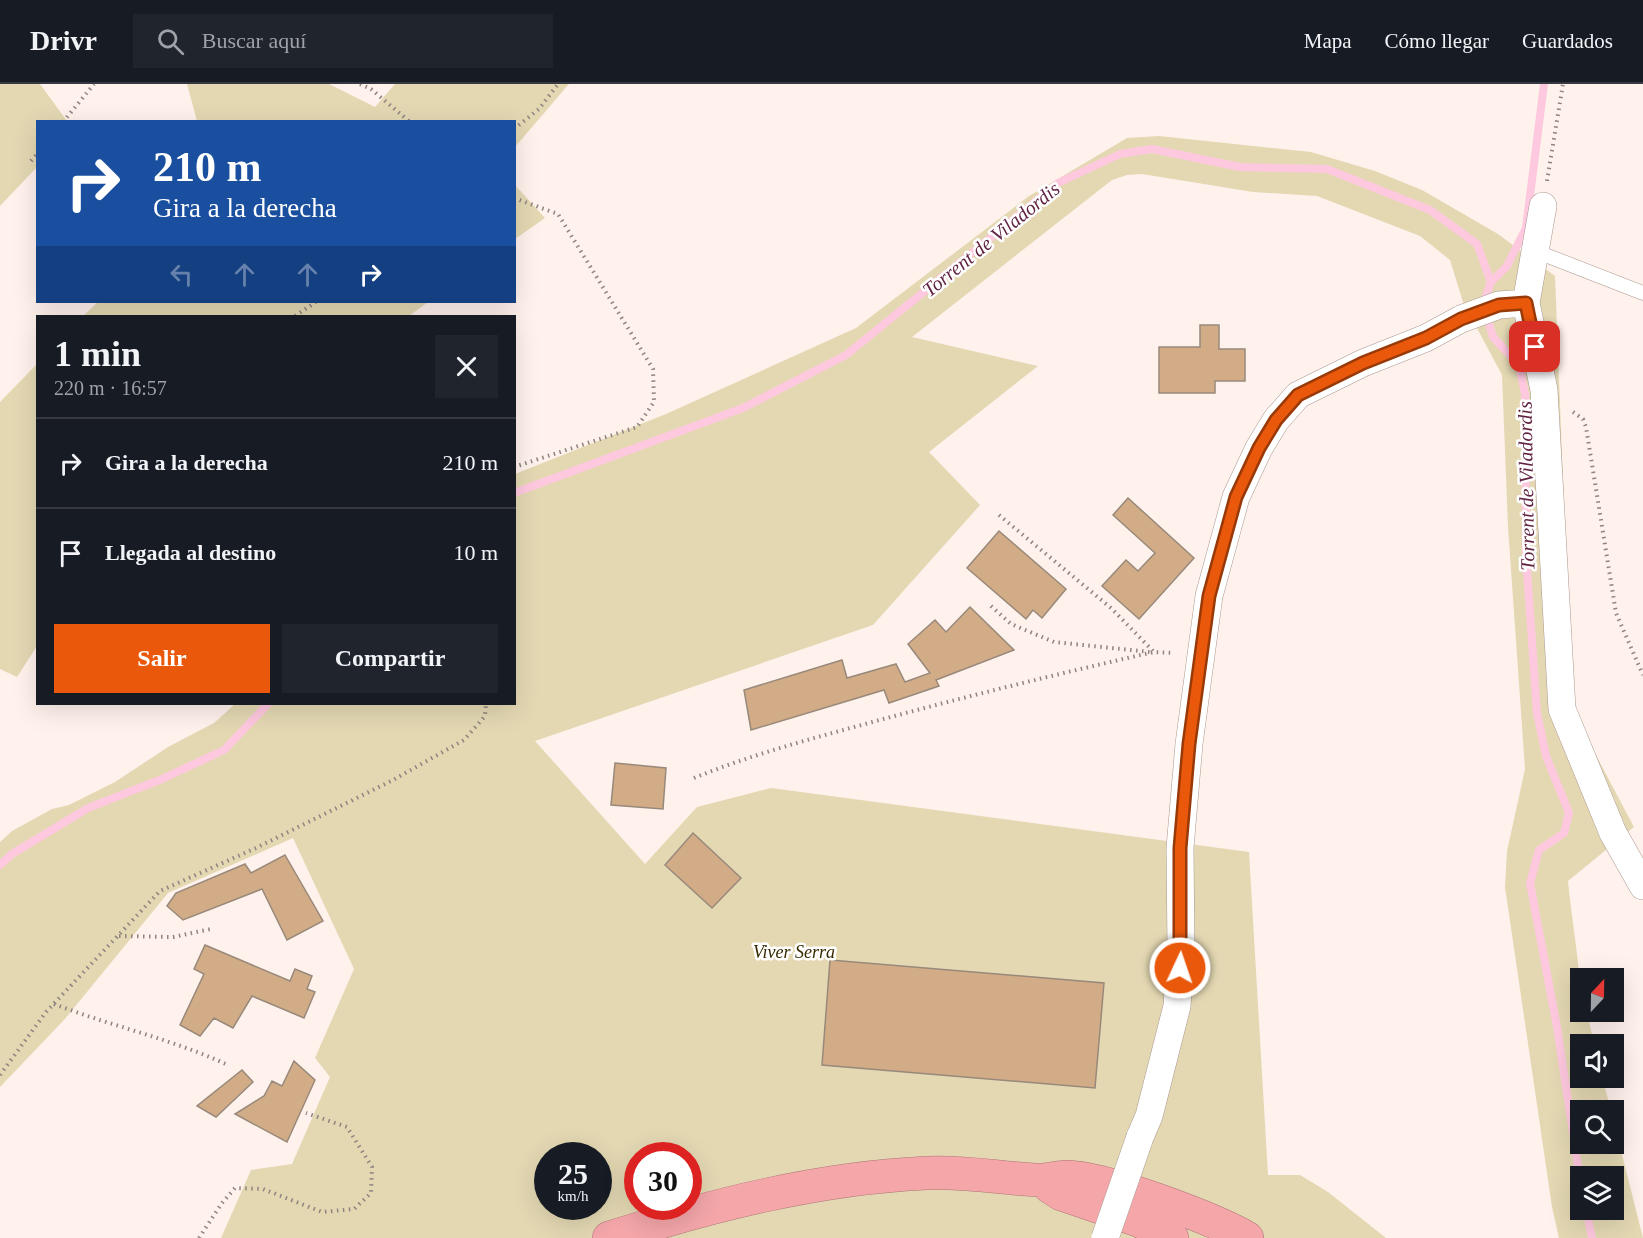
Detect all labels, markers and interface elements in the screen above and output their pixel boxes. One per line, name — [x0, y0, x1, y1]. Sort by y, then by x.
search box — [133, 14, 553, 68]
text: Drivr — [30, 25, 97, 56]
icon: search — [154, 25, 187, 58]
text: Buscar aquí — [202, 28, 306, 53]
text: Mapa — [1304, 29, 1352, 53]
text: Cómo llegar — [1385, 29, 1489, 53]
text: Guardados — [1522, 29, 1613, 53]
icon: right — [54, 144, 132, 222]
text: 210 m — [153, 144, 262, 190]
water label: Torrent de Viladordis — [918, 177, 1064, 301]
text: Gira a la derecha — [153, 193, 337, 223]
icon: left — [165, 258, 198, 291]
icon: ahead — [228, 258, 261, 291]
icon: ahead — [291, 258, 324, 291]
icon: right — [354, 258, 387, 291]
pin — [1509, 321, 1560, 372]
icon: arrive — [1518, 330, 1551, 363]
text: 1 min — [54, 334, 141, 374]
button: close — [435, 335, 498, 398]
text: 220 m · 16:57 — [54, 377, 167, 399]
water label: Torrent de Viladordis — [1514, 401, 1538, 571]
icon: right — [54, 447, 87, 480]
text: Gira a la derecha — [105, 450, 268, 475]
text: 210 m — [442, 450, 498, 475]
icon: arrive — [54, 537, 87, 570]
text: Llegada al destino — [105, 540, 276, 565]
text: 10 m — [453, 540, 498, 565]
button: Salir — [54, 624, 270, 693]
button: Compartir — [282, 624, 498, 693]
position arrow — [1148, 936, 1212, 1000]
park label: Viver Serra — [753, 942, 835, 962]
north arrow — [1570, 968, 1624, 1022]
map controls — [1570, 968, 1624, 1220]
button: sound — [1570, 1034, 1624, 1088]
button: search — [1570, 1100, 1624, 1154]
speed limit sign: 30 — [624, 1142, 702, 1220]
text: 25 — [558, 1157, 588, 1190]
button: layers — [1570, 1166, 1624, 1220]
text: km/h — [558, 1188, 588, 1204]

